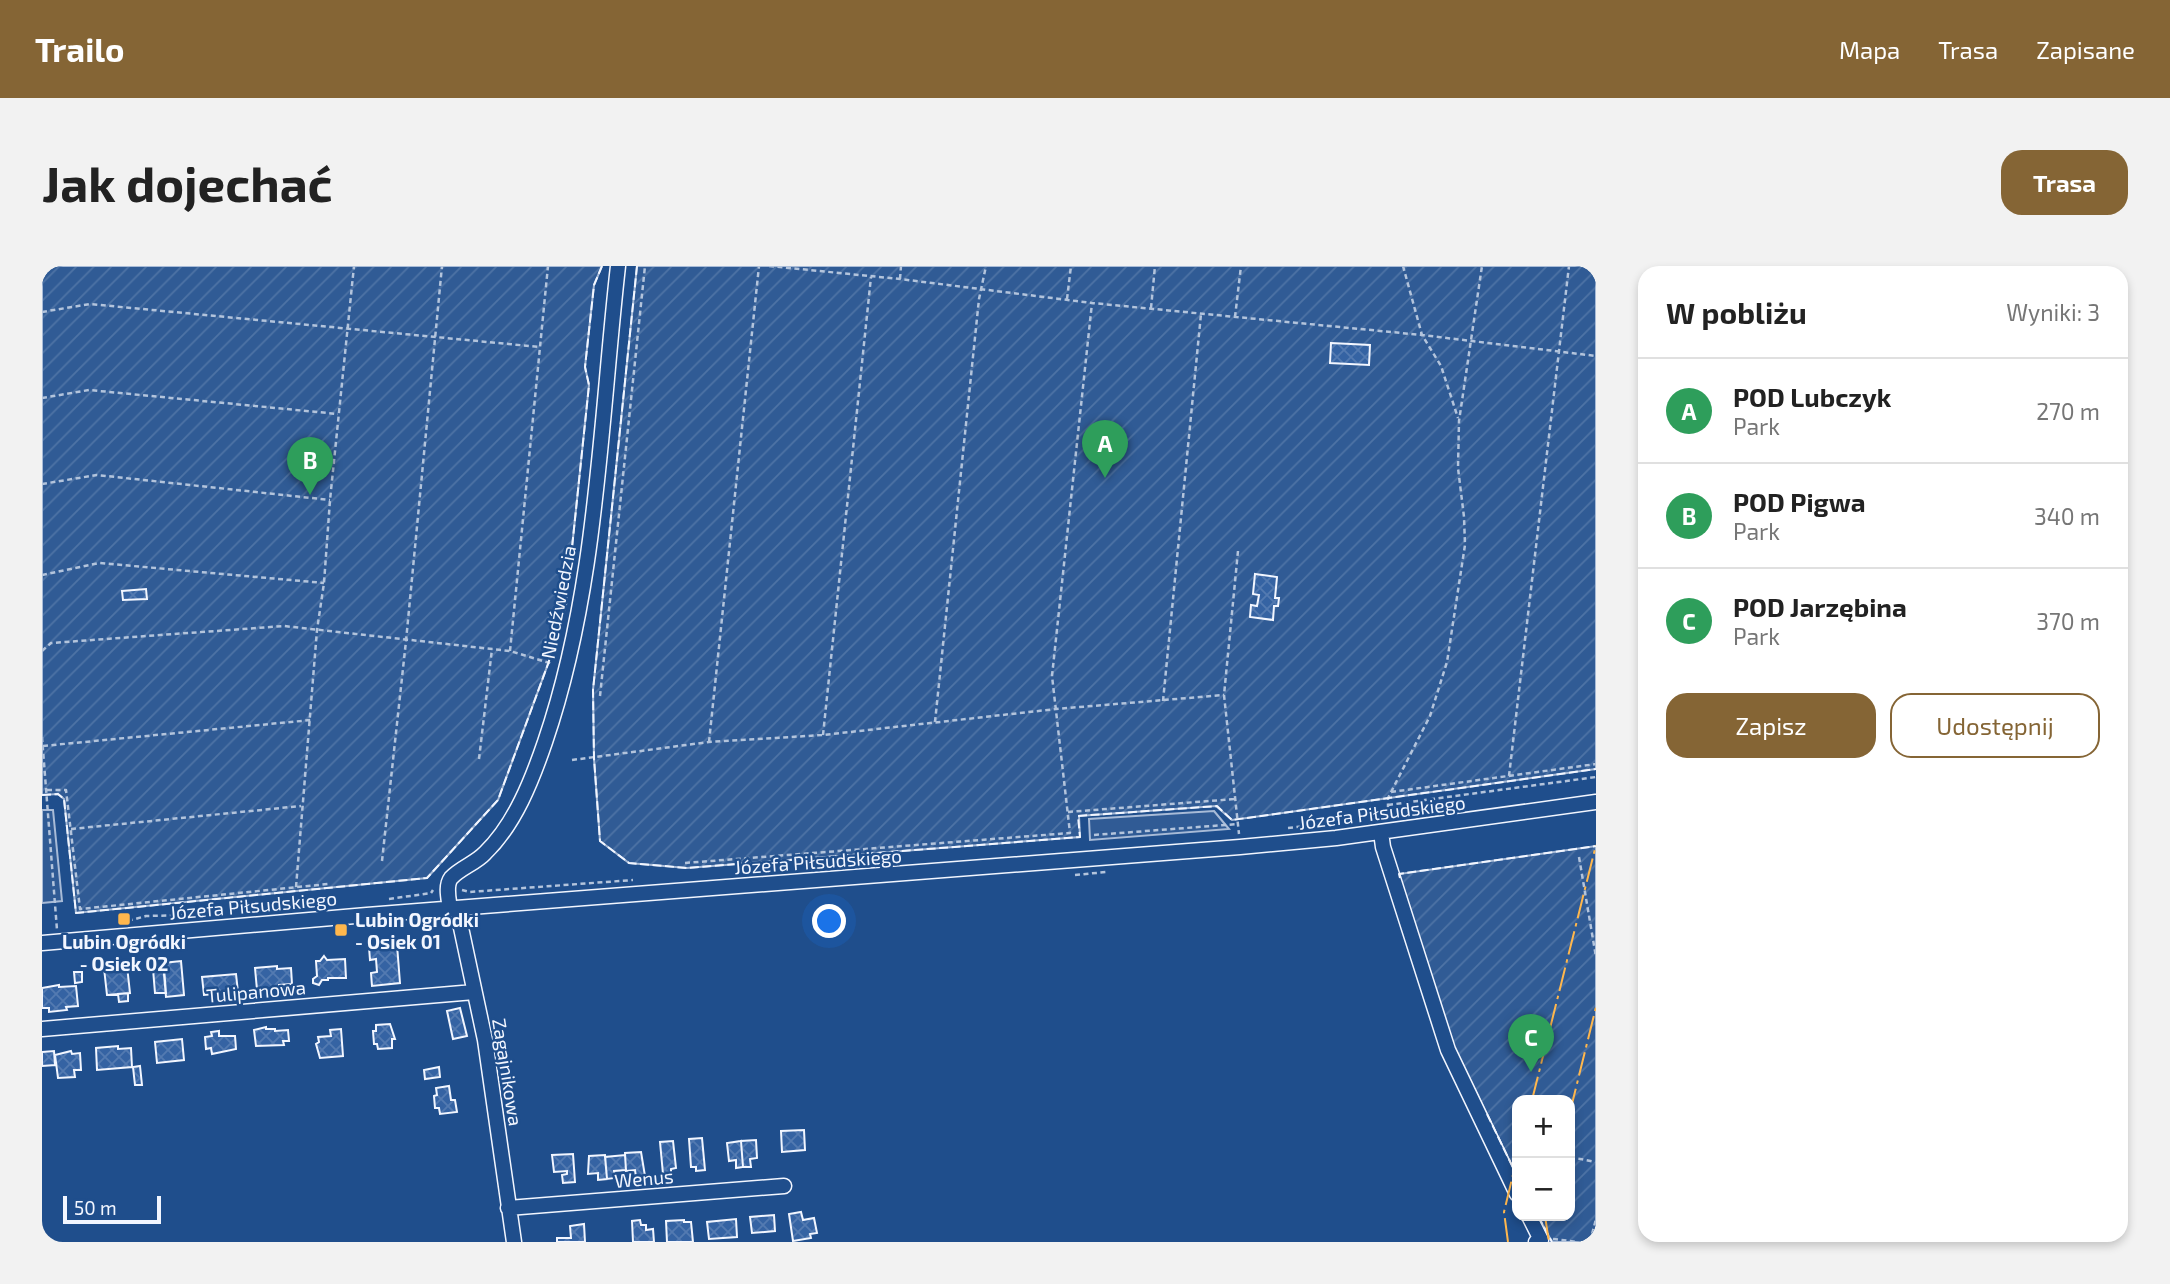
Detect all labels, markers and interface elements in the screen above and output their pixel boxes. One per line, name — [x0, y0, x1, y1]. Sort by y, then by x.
text: Trailo — [35, 29, 125, 69]
text: Mapa — [1839, 35, 1900, 64]
text: Trasa — [1938, 35, 1998, 64]
text: Zapisane — [2036, 35, 2135, 64]
button: Trasa — [2001, 150, 2128, 215]
text: Jak dojechać — [42, 153, 333, 212]
text: W pobliżu — [1666, 294, 1807, 330]
text: Wyniki: 3 — [2006, 298, 2100, 326]
text: POD Lubczyk — [1733, 381, 1891, 412]
text: A — [1681, 397, 1697, 425]
text: 270 m — [2036, 397, 2100, 425]
text: Park — [1733, 412, 1780, 440]
pin: A — [1082, 420, 1128, 478]
pin: B — [287, 437, 333, 495]
text: POD Pigwa — [1733, 486, 1865, 517]
text: B — [1682, 502, 1696, 530]
text: 340 m — [2034, 502, 2100, 530]
text: Park — [1733, 517, 1780, 545]
street label: Niedźwiedzia — [536, 543, 580, 661]
text: POD Jarzębina — [1733, 591, 1907, 622]
text: C — [1682, 607, 1696, 635]
text: 370 m — [2036, 607, 2100, 635]
text: Park — [1733, 622, 1780, 650]
button: Zapisz — [1666, 693, 1876, 758]
button: Udostępnij — [1890, 693, 2100, 758]
street label: Józefa Piłsudskiego — [1297, 790, 1467, 834]
street label: Józefa Piłsudskiego — [733, 844, 903, 878]
street label: Józefa Piłsudskiego — [168, 886, 338, 924]
your location — [812, 904, 846, 938]
place label: Lubin Ogródki - Osiek 01 — [355, 908, 479, 953]
marker: Lubin Ogródki - Osiek 02 — [116, 911, 132, 927]
marker: Lubin Ogródki - Osiek 01 — [333, 922, 349, 938]
place label: Lubin Ogródki - Osiek 02 — [62, 930, 186, 975]
street label: Tulipanowa — [205, 975, 307, 1007]
pin: C — [1508, 1014, 1554, 1072]
street label: Zagajnikowa — [488, 1016, 528, 1128]
map controls — [1512, 1095, 1575, 1221]
button: + — [1512, 1095, 1575, 1158]
button: − — [1512, 1158, 1575, 1221]
street label: Wenus — [613, 1164, 675, 1192]
scale bar — [63, 1193, 161, 1225]
text: 50 m — [74, 1196, 117, 1219]

